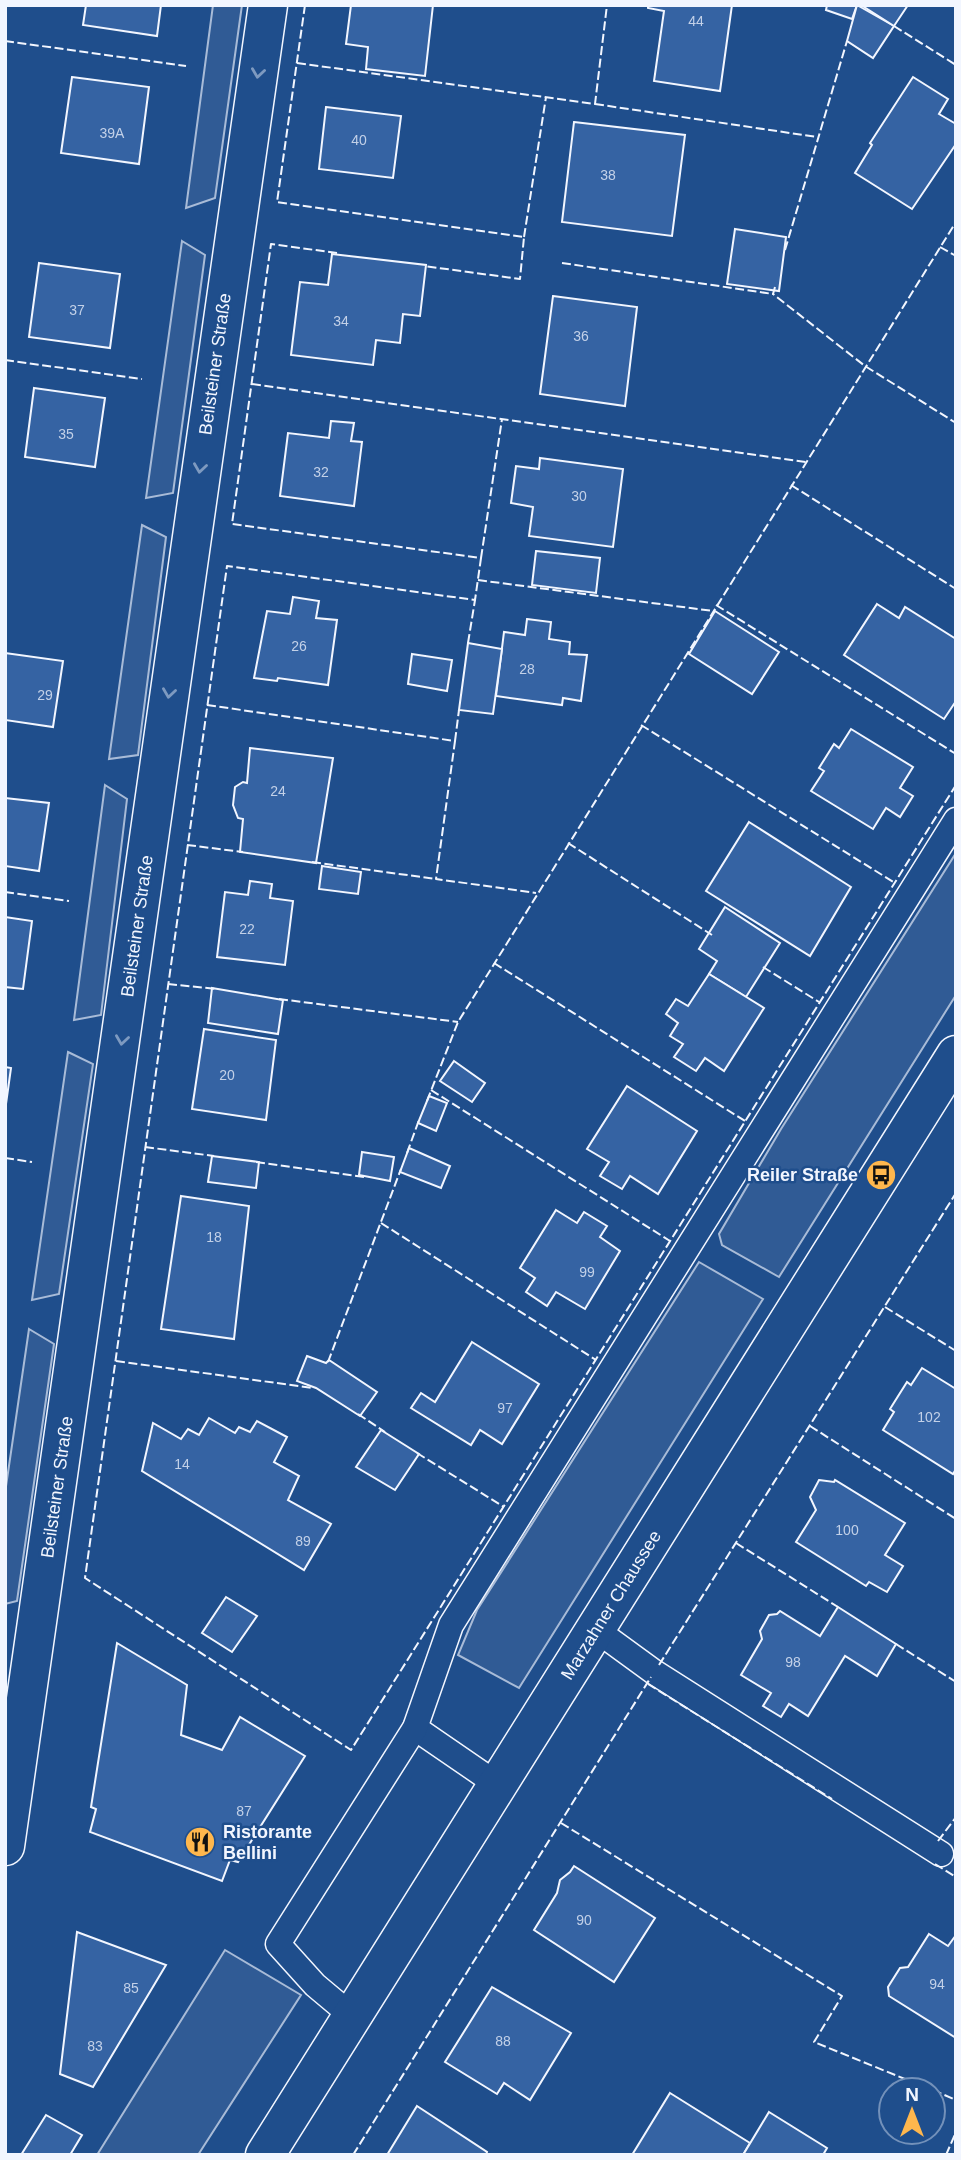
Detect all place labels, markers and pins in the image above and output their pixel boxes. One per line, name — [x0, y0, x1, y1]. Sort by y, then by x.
bus stop icon: Reiler Straße — [864, 1158, 898, 1192]
place label: Reiler Straße — [747, 1165, 858, 1185]
place label: Ristorante Bellini — [223, 1822, 312, 1863]
restaurant icon: Ristorante Bellini — [183, 1825, 217, 1859]

